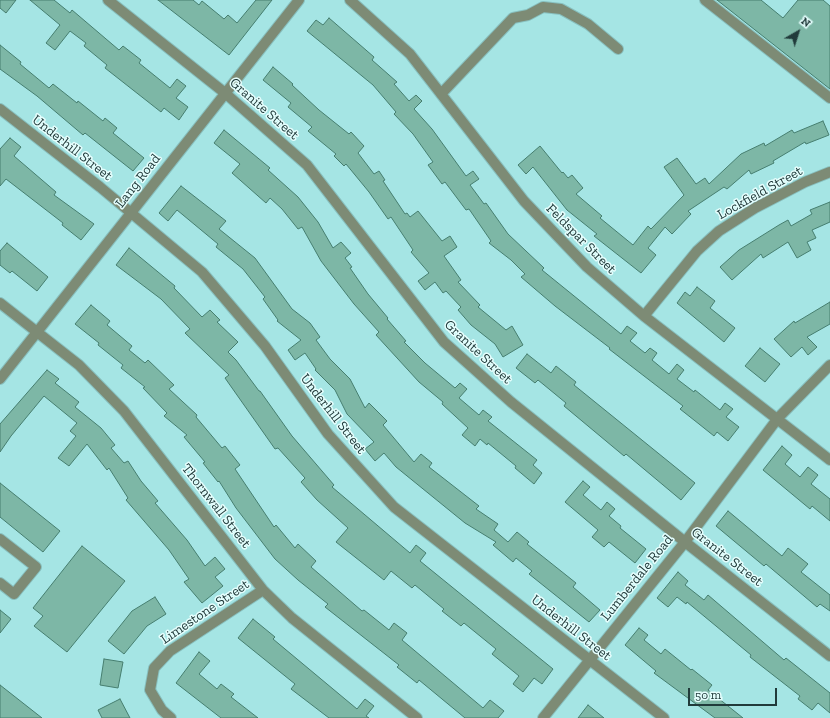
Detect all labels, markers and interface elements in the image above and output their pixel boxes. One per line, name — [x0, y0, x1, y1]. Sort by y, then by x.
north arrow — [778, 12, 818, 52]
text: N — [799, 15, 813, 30]
street label: Granite Street — [226, 74, 302, 144]
street label: Underhill Street — [29, 111, 115, 185]
street label: Lang Road — [112, 151, 164, 211]
street label: Lockfield Street — [715, 163, 805, 223]
street label: Feldspar Street — [543, 201, 619, 277]
street label: Granite Street — [441, 316, 515, 388]
street label: Underhill Street — [296, 371, 370, 457]
street label: Thornwall Street — [178, 461, 254, 551]
street label: Granite Street — [688, 524, 766, 590]
street label: Lumberdale Road — [597, 532, 677, 624]
street label: Limestone Street — [157, 576, 253, 648]
street label: Underhill Street — [528, 591, 614, 665]
scale bar — [690, 680, 779, 706]
text: 50 m — [695, 688, 721, 702]

